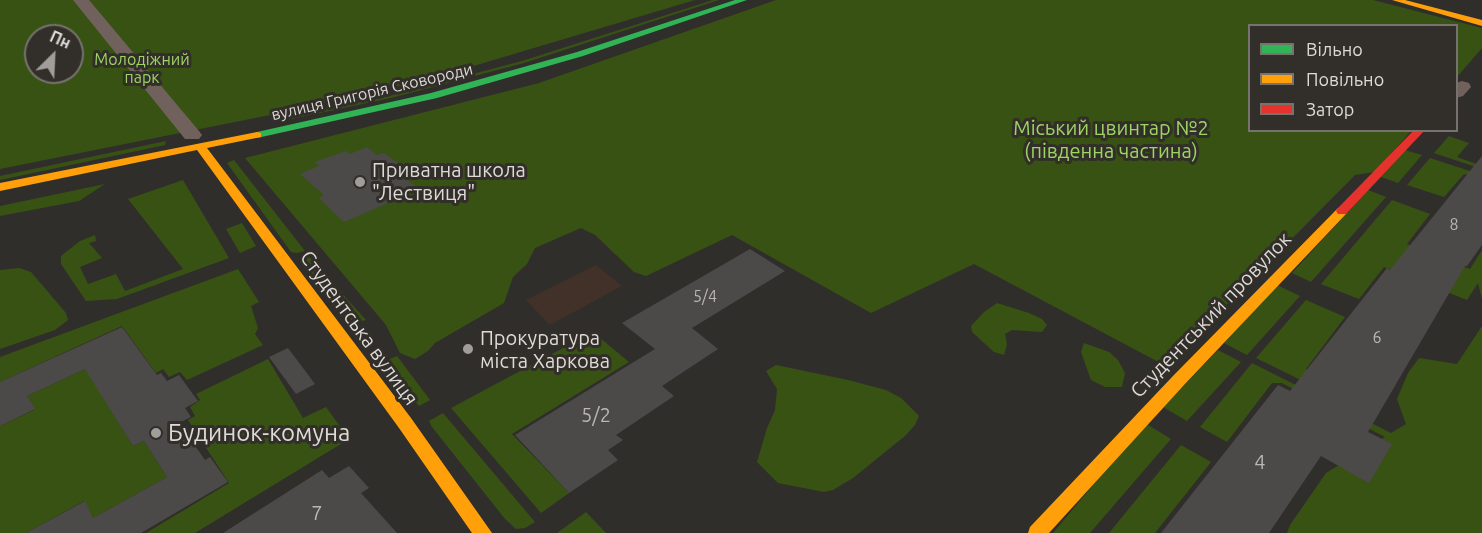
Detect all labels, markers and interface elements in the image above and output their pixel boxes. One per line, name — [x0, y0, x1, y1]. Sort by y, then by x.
north arrow — [24, 24, 84, 84]
legend — [1248, 24, 1458, 132]
text: Пн — [47, 27, 74, 52]
text: Вільно — [1306, 39, 1363, 59]
park label: Молодіжний парк — [94, 50, 190, 88]
street label: вулиця Григорія Сковороди — [269, 59, 475, 125]
text: Повільно — [1306, 69, 1384, 89]
text: Затор — [1306, 99, 1354, 119]
park label: Міський цвинтар №2 (південна частина) — [1013, 116, 1209, 163]
place label: Приватна школа "Лествиця" — [372, 158, 526, 205]
marker: Приватна школа "Лествиця" — [353, 175, 367, 189]
house number: 8 — [1449, 215, 1459, 235]
street label: Студентський провулок — [1126, 227, 1296, 403]
street label: Студентська вулиця — [295, 246, 423, 410]
house number: 5/4 — [693, 287, 717, 307]
place label: Прокуратура міста Харкова — [480, 326, 610, 373]
house number: 6 — [1372, 328, 1382, 348]
marker: Прокуратура міста Харкова — [461, 342, 475, 356]
house number: 5/2 — [581, 403, 611, 427]
place label: Будинок-комуна — [168, 419, 350, 447]
marker: Будинок-комуна — [149, 426, 163, 440]
house number: 4 — [1254, 450, 1266, 474]
house number: 7 — [311, 501, 323, 525]

